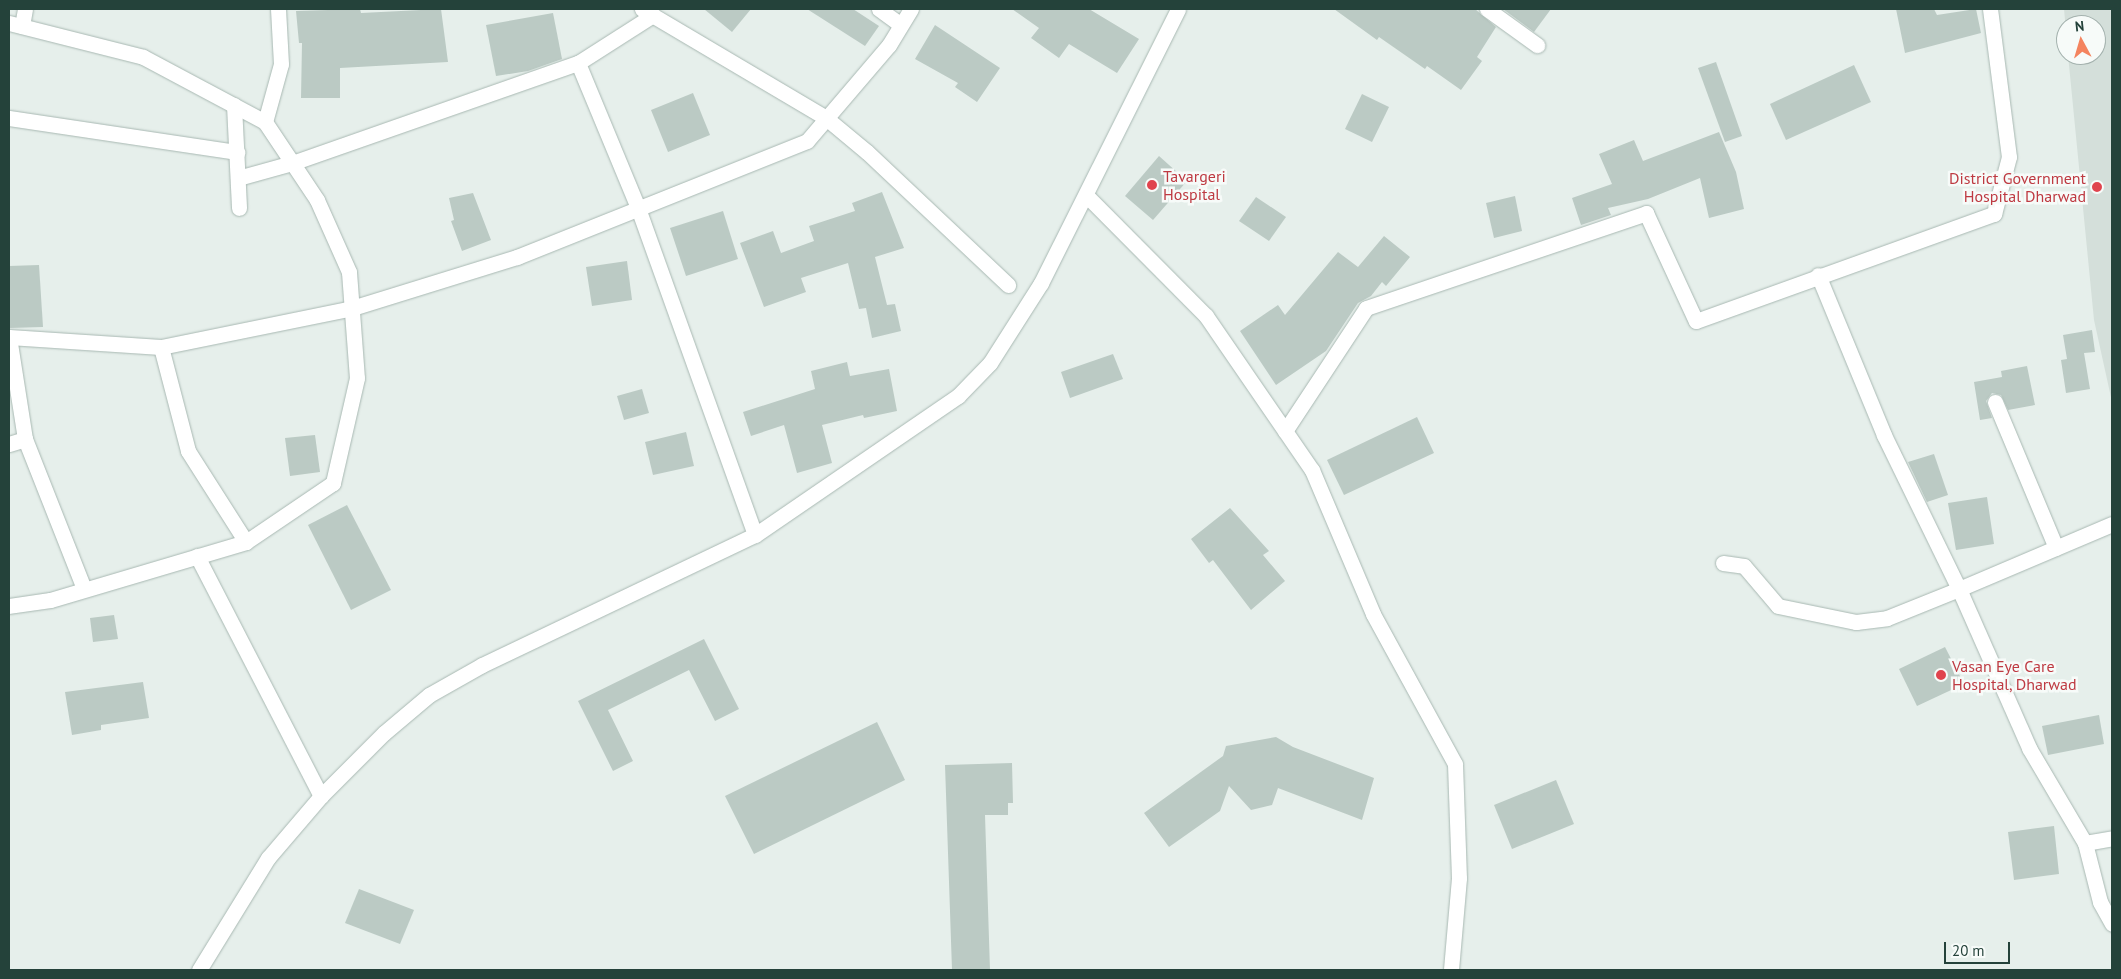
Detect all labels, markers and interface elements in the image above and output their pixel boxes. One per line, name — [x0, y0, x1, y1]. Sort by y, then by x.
north arrow — [2056, 15, 2106, 65]
text: N — [2074, 17, 2085, 36]
place label: Tavargeri Hospital — [1163, 166, 1226, 204]
place label: District Government Hospital Dharwad — [1949, 168, 2086, 206]
marker: Tavargeri Hospital — [1145, 178, 1159, 192]
marker: District Government Hospital Dharwad — [2090, 180, 2104, 194]
place label: Vasan Eye Care Hospital, Dharwad — [1952, 656, 2078, 694]
marker: Vasan Eye Care Hospital, Dharwad — [1934, 668, 1948, 682]
scale bar — [1946, 932, 2012, 964]
text: 20 m — [1952, 941, 1985, 960]

